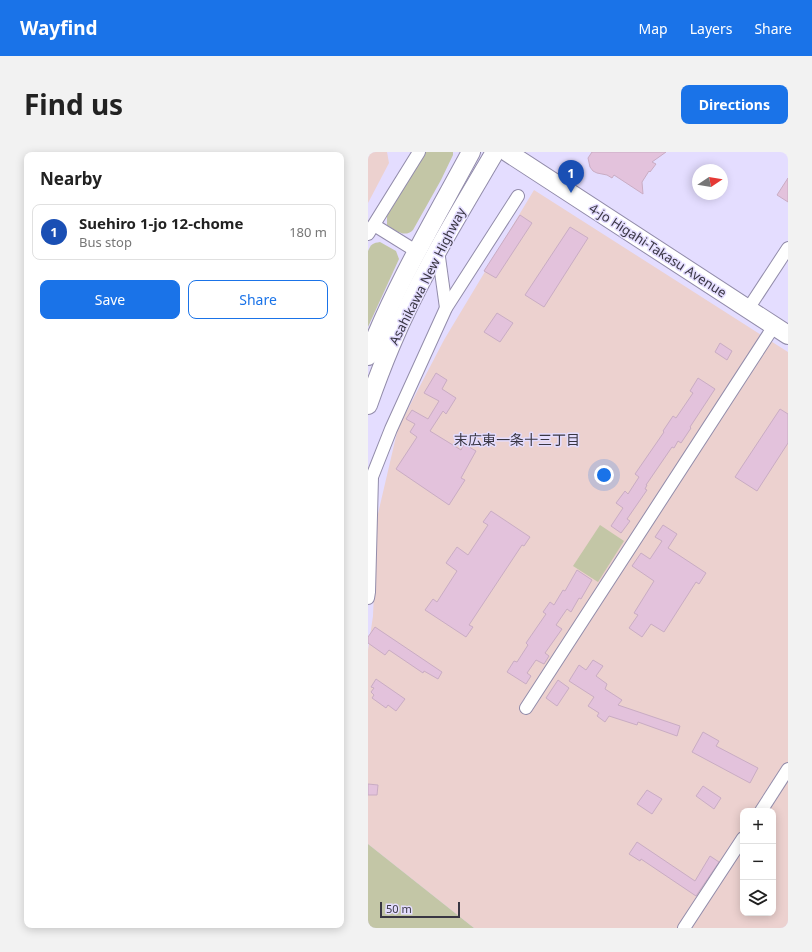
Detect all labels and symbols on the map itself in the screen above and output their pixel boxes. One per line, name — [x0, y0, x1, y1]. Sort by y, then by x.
pin: 1 — [558, 160, 584, 193]
north arrow — [692, 164, 728, 200]
street label: 4-jo Higahi-Takasu Avenue — [586, 199, 730, 301]
street label: Asahikawa New Highway — [384, 204, 470, 348]
district label: 末広東一条十三丁目 — [454, 430, 580, 449]
your location — [594, 465, 614, 485]
scale bar — [380, 900, 460, 919]

